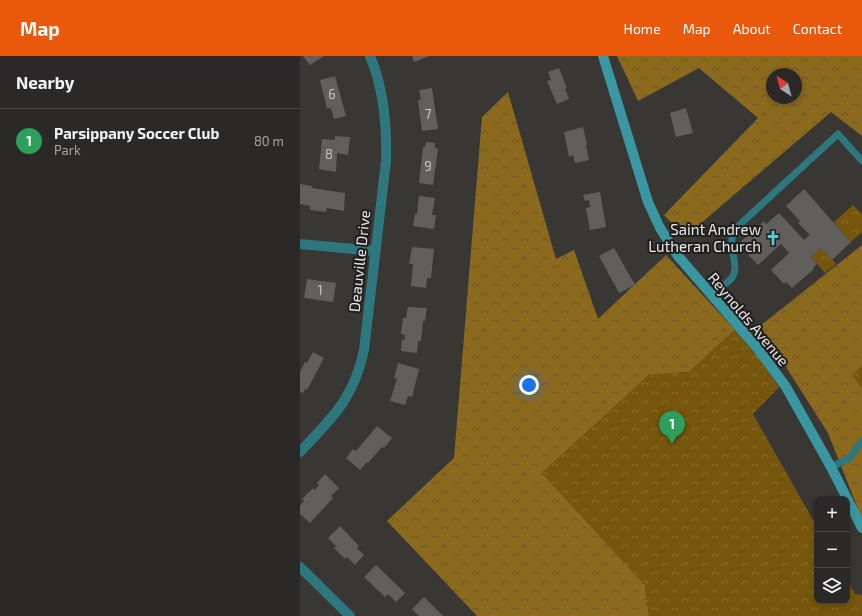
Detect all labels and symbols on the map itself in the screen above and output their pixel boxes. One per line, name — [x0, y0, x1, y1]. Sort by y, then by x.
north arrow — [766, 68, 802, 104]
house number: 6 — [328, 86, 336, 102]
house number: 7 — [425, 106, 432, 122]
house number: 8 — [325, 146, 333, 162]
house number: 9 — [424, 158, 432, 174]
street label: Deauville Drive — [345, 209, 373, 313]
place label: Saint Andrew Lutheran Church — [648, 220, 761, 255]
church icon: Saint Andrew Lutheran Church — [764, 229, 782, 247]
street label: Reynolds Avenue — [705, 269, 793, 369]
house number: 1 — [317, 282, 323, 298]
your location — [519, 375, 539, 395]
pin: 1 — [659, 411, 685, 444]

